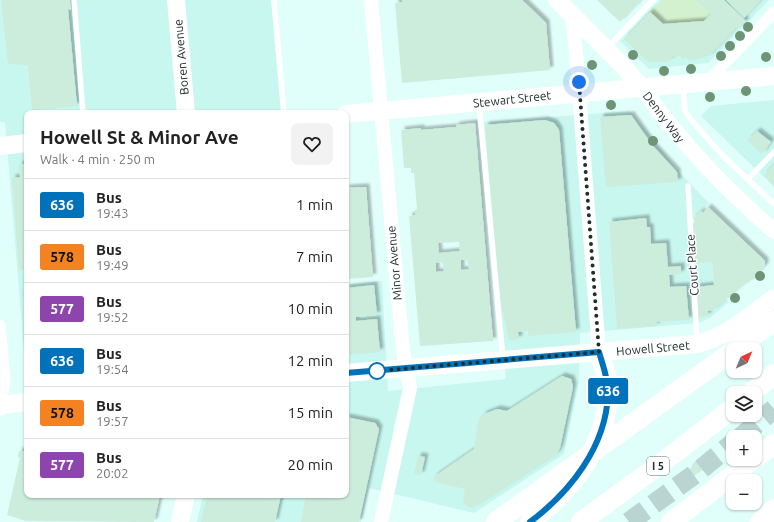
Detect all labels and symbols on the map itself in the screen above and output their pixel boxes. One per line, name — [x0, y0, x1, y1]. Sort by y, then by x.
street label: Boren Avenue — [171, 19, 191, 95]
your location — [569, 72, 589, 92]
street label: Stewart Street — [472, 88, 552, 110]
street label: Denny Way — [641, 89, 687, 145]
street label: Minor Avenue — [384, 225, 404, 301]
street label: Court Place — [683, 234, 701, 296]
street label: Howell Street — [616, 338, 691, 358]
north arrow — [726, 342, 762, 378]
unlabelled marker — [368, 362, 386, 380]
line badge: 636 — [585, 378, 631, 404]
road number: I 5 — [647, 457, 669, 475]

